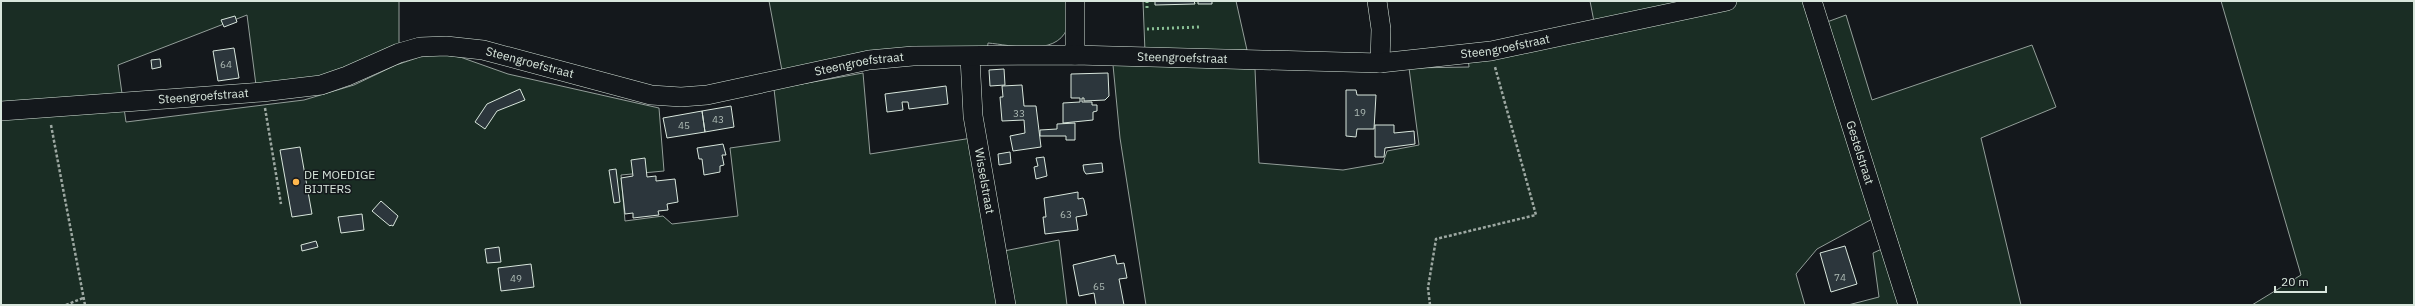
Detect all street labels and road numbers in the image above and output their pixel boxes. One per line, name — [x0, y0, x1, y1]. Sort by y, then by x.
street label: Steengroefstraat — [1460, 31, 1551, 61]
street label: Steengroefstraat — [484, 43, 576, 81]
street label: Steengroefstraat — [813, 49, 904, 79]
street label: Steengroefstraat — [1137, 49, 1228, 66]
street label: Steengroefstraat — [158, 85, 249, 107]
street label: Gestelstraat — [1843, 119, 1877, 186]
street label: Wisselstraat — [972, 147, 998, 215]

